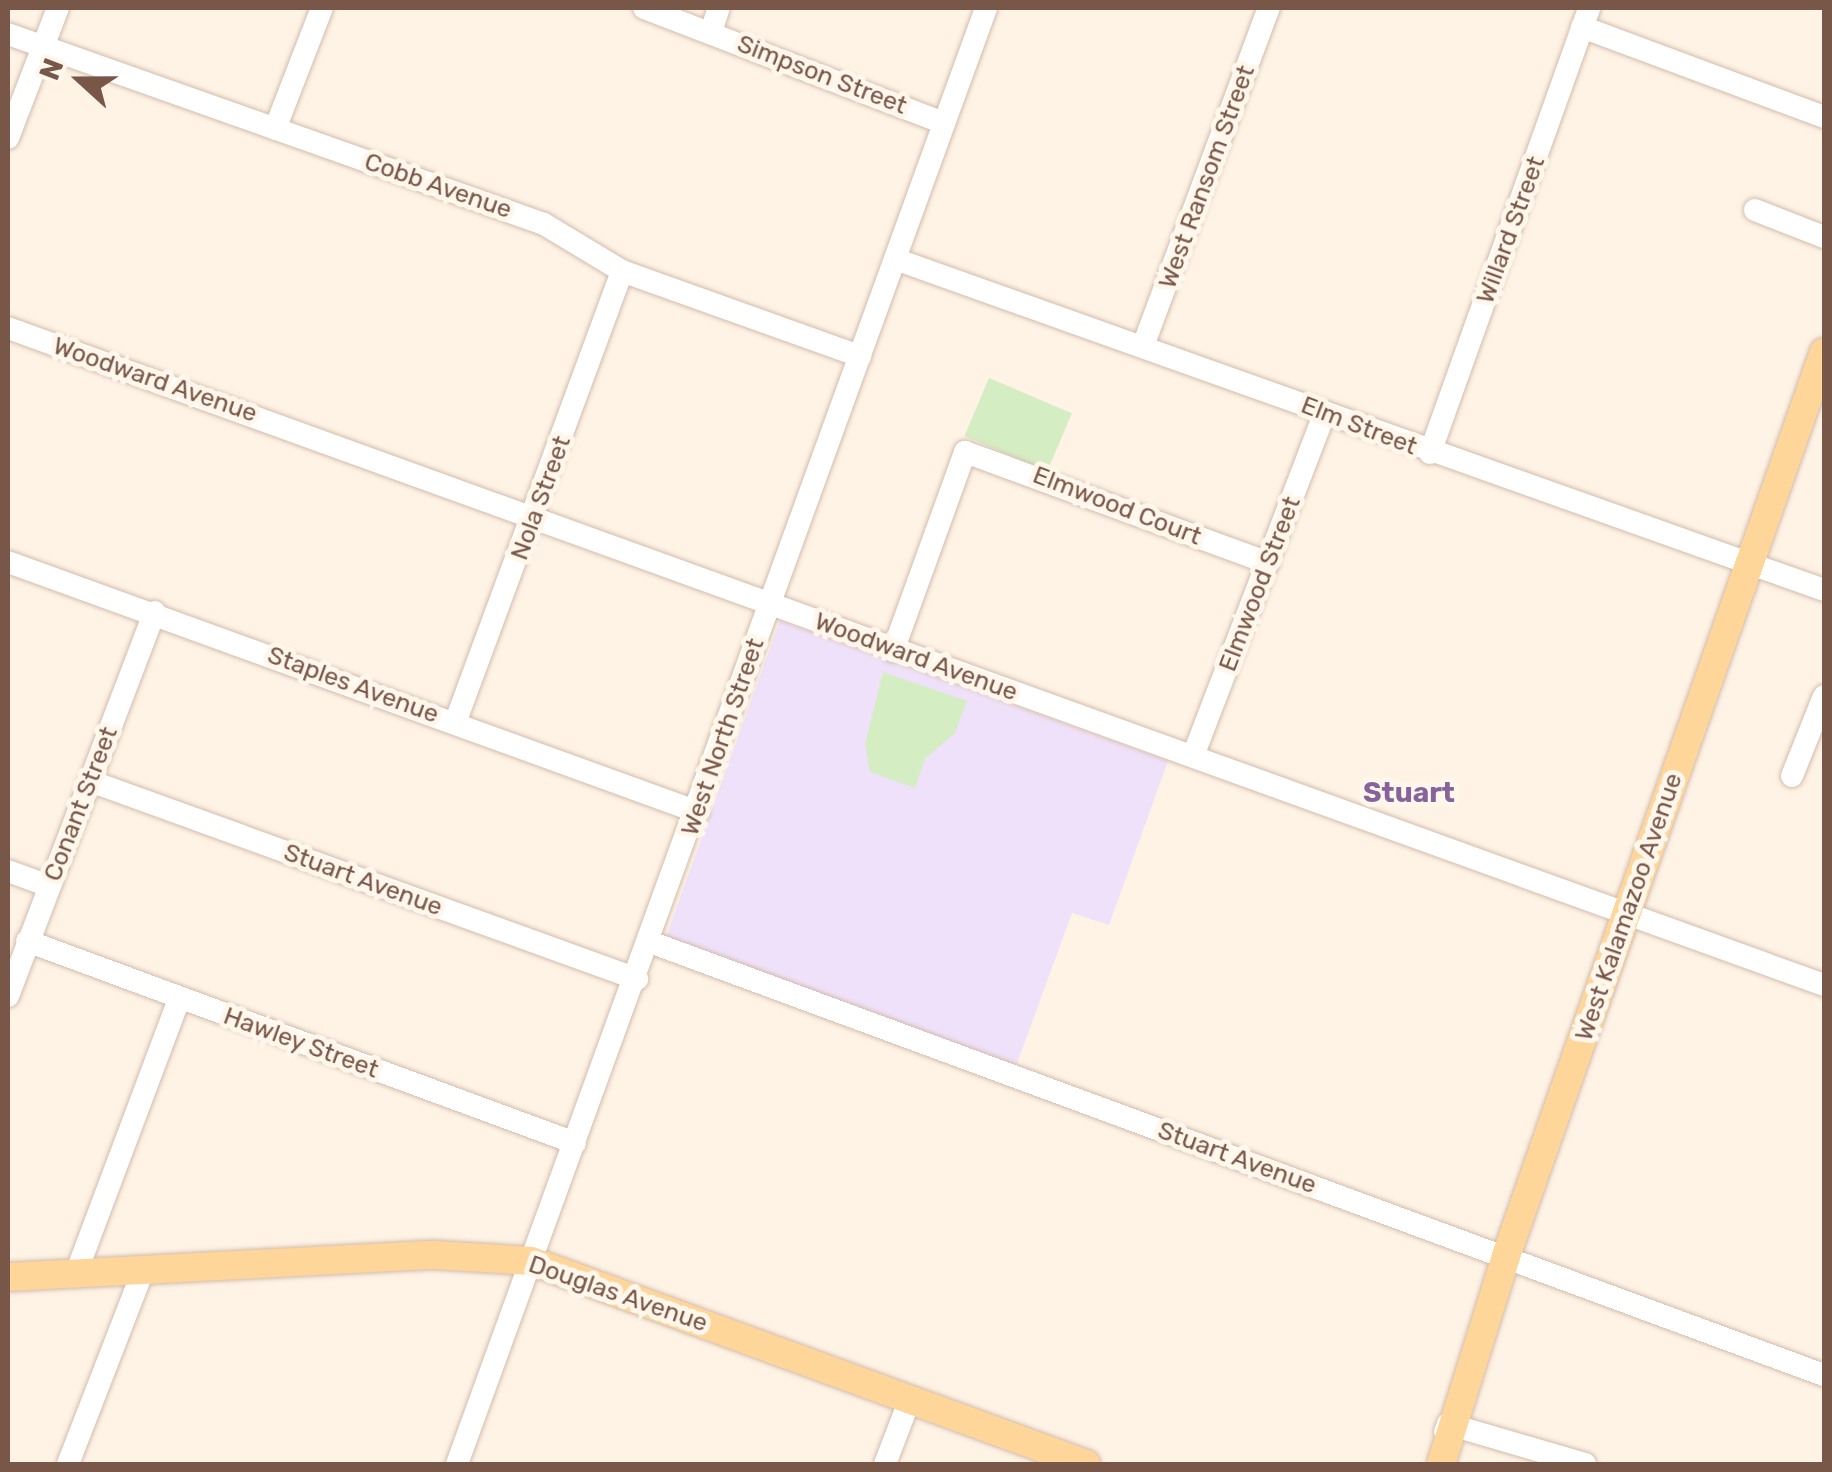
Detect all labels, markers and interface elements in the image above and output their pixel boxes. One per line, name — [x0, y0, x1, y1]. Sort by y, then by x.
street label: Simpson Street — [733, 29, 911, 121]
north arrow — [30, 30, 130, 130]
text: N — [33, 54, 71, 84]
street label: West Ransom Street — [1153, 61, 1261, 293]
street label: Cobb Avenue — [360, 147, 516, 225]
street label: Willard Street — [1470, 152, 1552, 308]
street label: Woodward Avenue — [49, 331, 261, 429]
street label: Elm Street — [1297, 390, 1421, 462]
street label: Nola Street — [505, 432, 577, 564]
street label: Elmwood Court — [1029, 460, 1205, 552]
street label: Elmwood Street — [1213, 492, 1307, 676]
street label: Woodward Avenue — [810, 606, 1022, 708]
street label: West North Street — [675, 634, 771, 840]
street label: Staples Avenue — [263, 640, 443, 730]
street label: Conant Street — [38, 722, 124, 886]
street label: West Kalamazoo Avenue — [1569, 769, 1689, 1045]
district label: Stuart — [1363, 776, 1455, 810]
street label: Stuart Avenue — [279, 837, 447, 923]
street label: Hawley Street — [219, 1001, 383, 1085]
street label: Stuart Avenue — [1153, 1115, 1321, 1201]
street label: Douglas Avenue — [524, 1249, 712, 1339]

